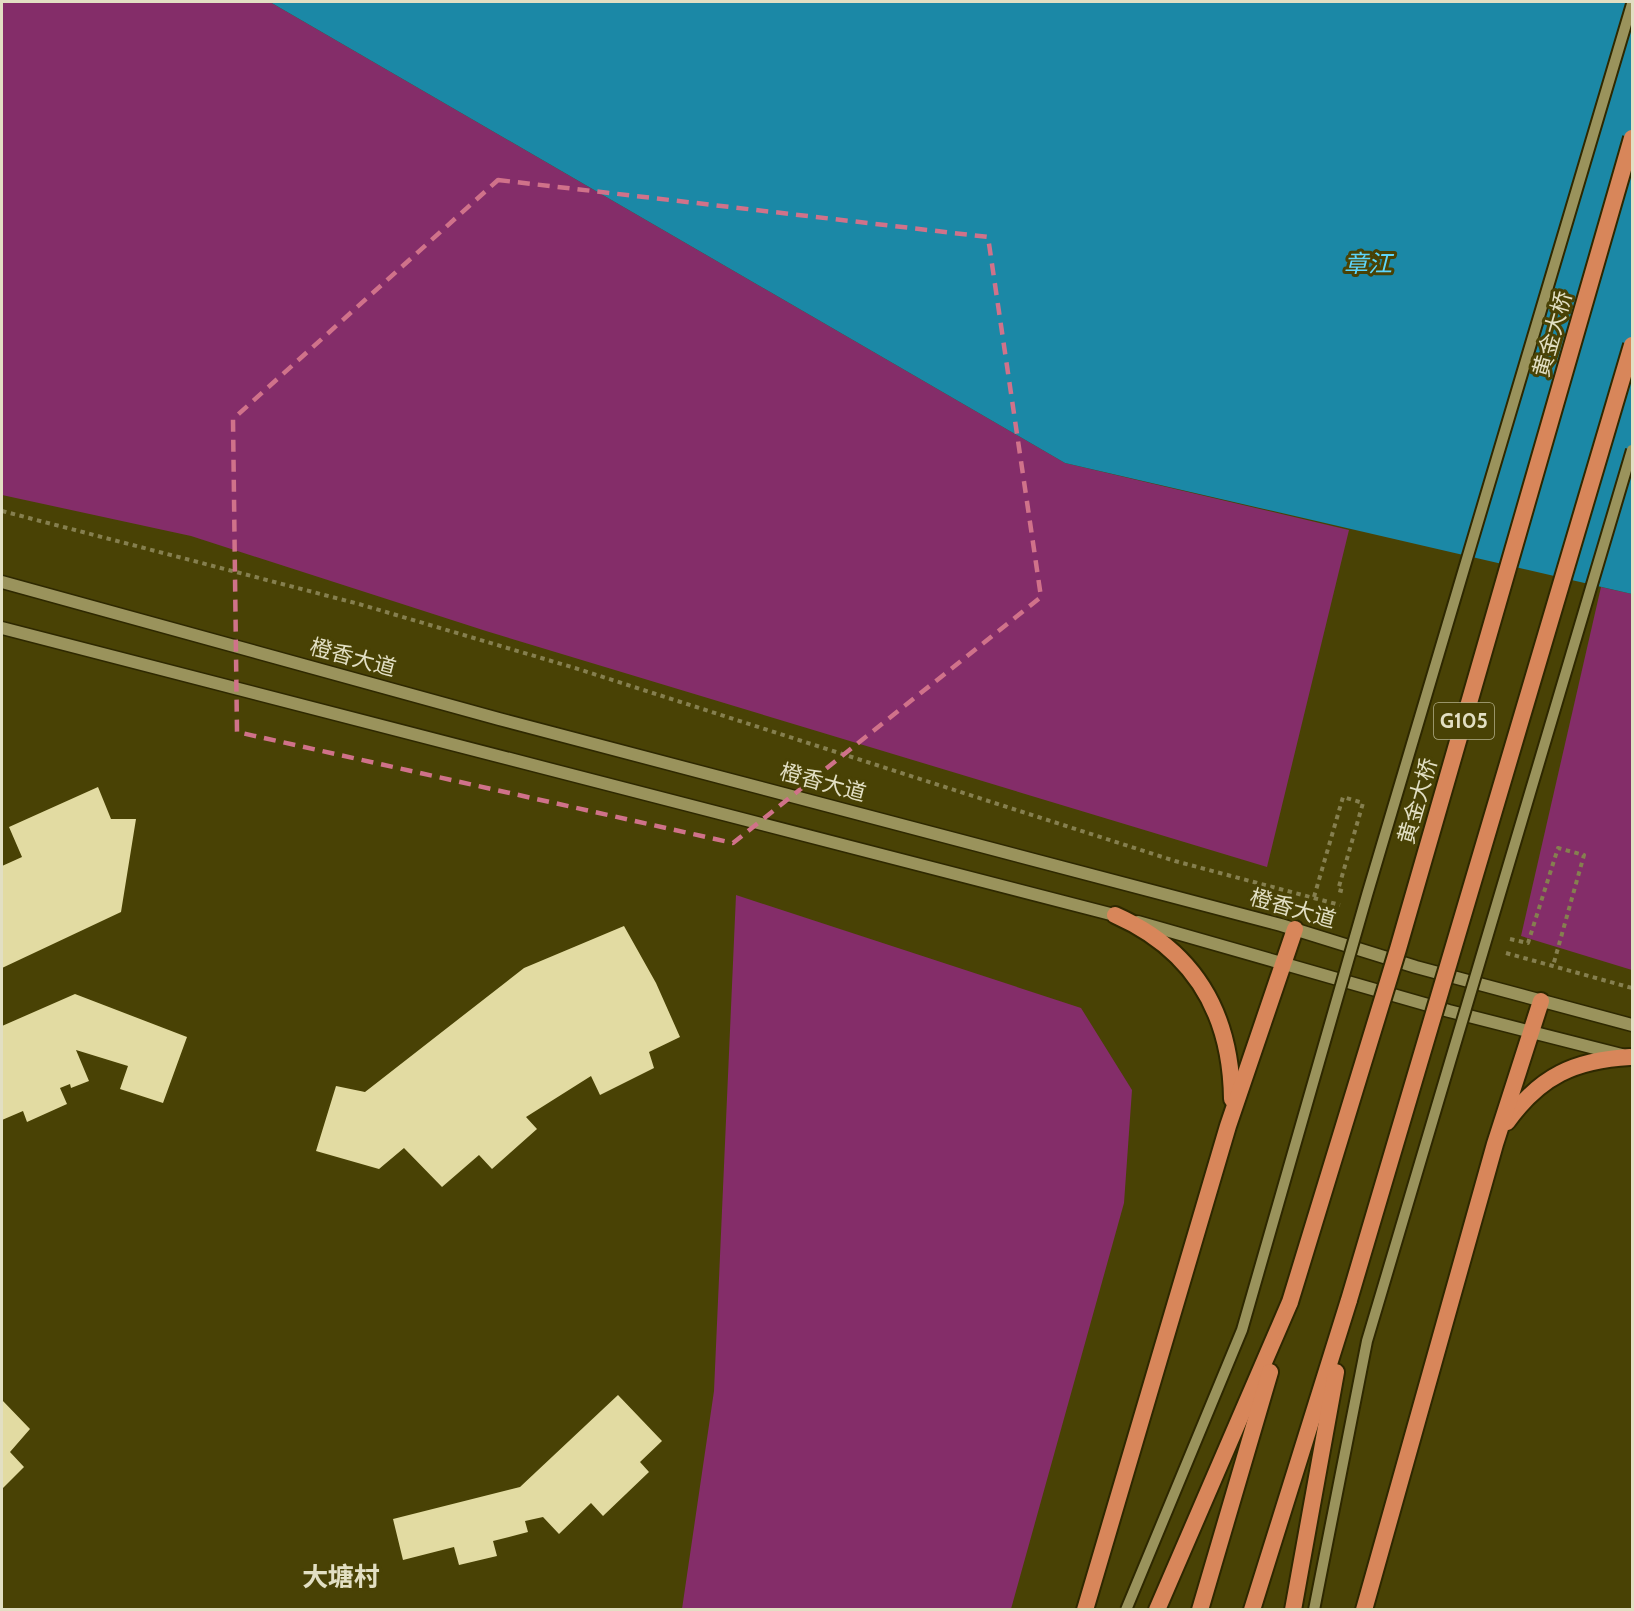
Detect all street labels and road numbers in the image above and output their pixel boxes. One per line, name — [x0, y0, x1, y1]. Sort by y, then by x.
street label: 黄金大桥 — [1527, 288, 1578, 380]
street label: 橙香大道 — [307, 633, 399, 682]
road number: G105 — [1434, 703, 1494, 739]
street label: 黄金大桥 — [1392, 755, 1443, 847]
street label: 橙香大道 — [777, 758, 869, 807]
street label: 橙香大道 — [1247, 883, 1339, 934]

